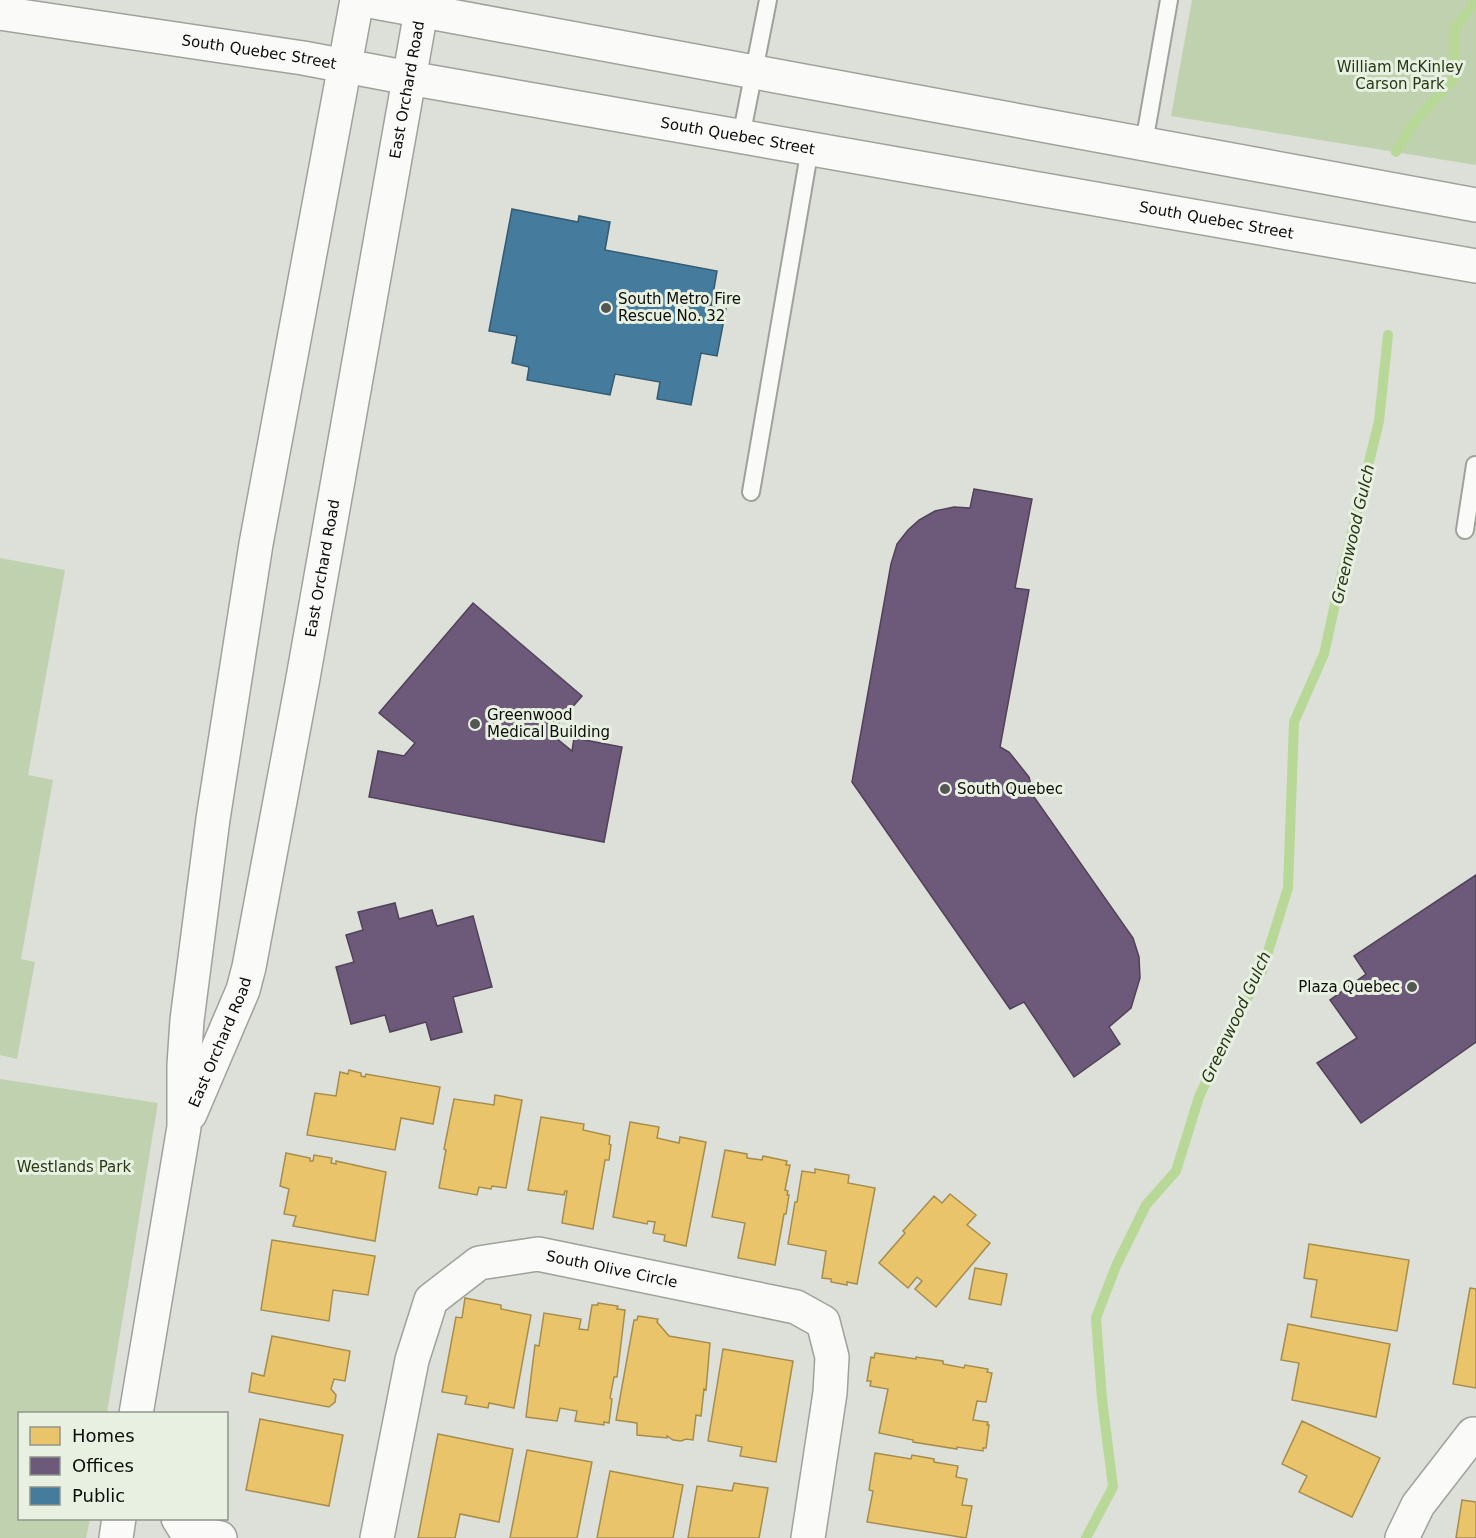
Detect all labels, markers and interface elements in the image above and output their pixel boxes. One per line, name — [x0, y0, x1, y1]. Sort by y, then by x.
street label: East Orchard Road — [386, 19, 428, 160]
street label: South Quebec Street — [180, 31, 338, 73]
park label: William McKinley Carson Park — [1337, 58, 1463, 93]
street label: South Quebec Street — [659, 113, 816, 158]
street label: South Quebec Street — [1138, 198, 1295, 243]
place label: South Metro Fire Rescue No. 32 — [618, 290, 741, 325]
marker: South Metro Fire Rescue No. 32 — [599, 301, 613, 315]
water label: Greenwood Gulch — [1328, 462, 1378, 606]
street label: East Orchard Road — [301, 498, 343, 639]
place label: Greenwood Medical Building — [487, 706, 610, 741]
marker: Greenwood Medical Building — [468, 717, 482, 731]
place label: South Quebec — [957, 780, 1063, 798]
marker: South Quebec — [938, 782, 952, 796]
water label: Greenwood Gulch — [1197, 948, 1275, 1086]
street label: East Orchard Road — [185, 975, 255, 1110]
place label: Plaza Quebec — [1298, 978, 1400, 996]
marker: Plaza Quebec — [1405, 980, 1419, 994]
park label: Westlands Park — [17, 1158, 131, 1176]
street label: South Olive Circle — [545, 1247, 679, 1291]
legend — [18, 1412, 228, 1520]
text: Homes — [72, 1425, 135, 1446]
text: Offices — [72, 1455, 134, 1476]
text: Public — [72, 1485, 125, 1506]

